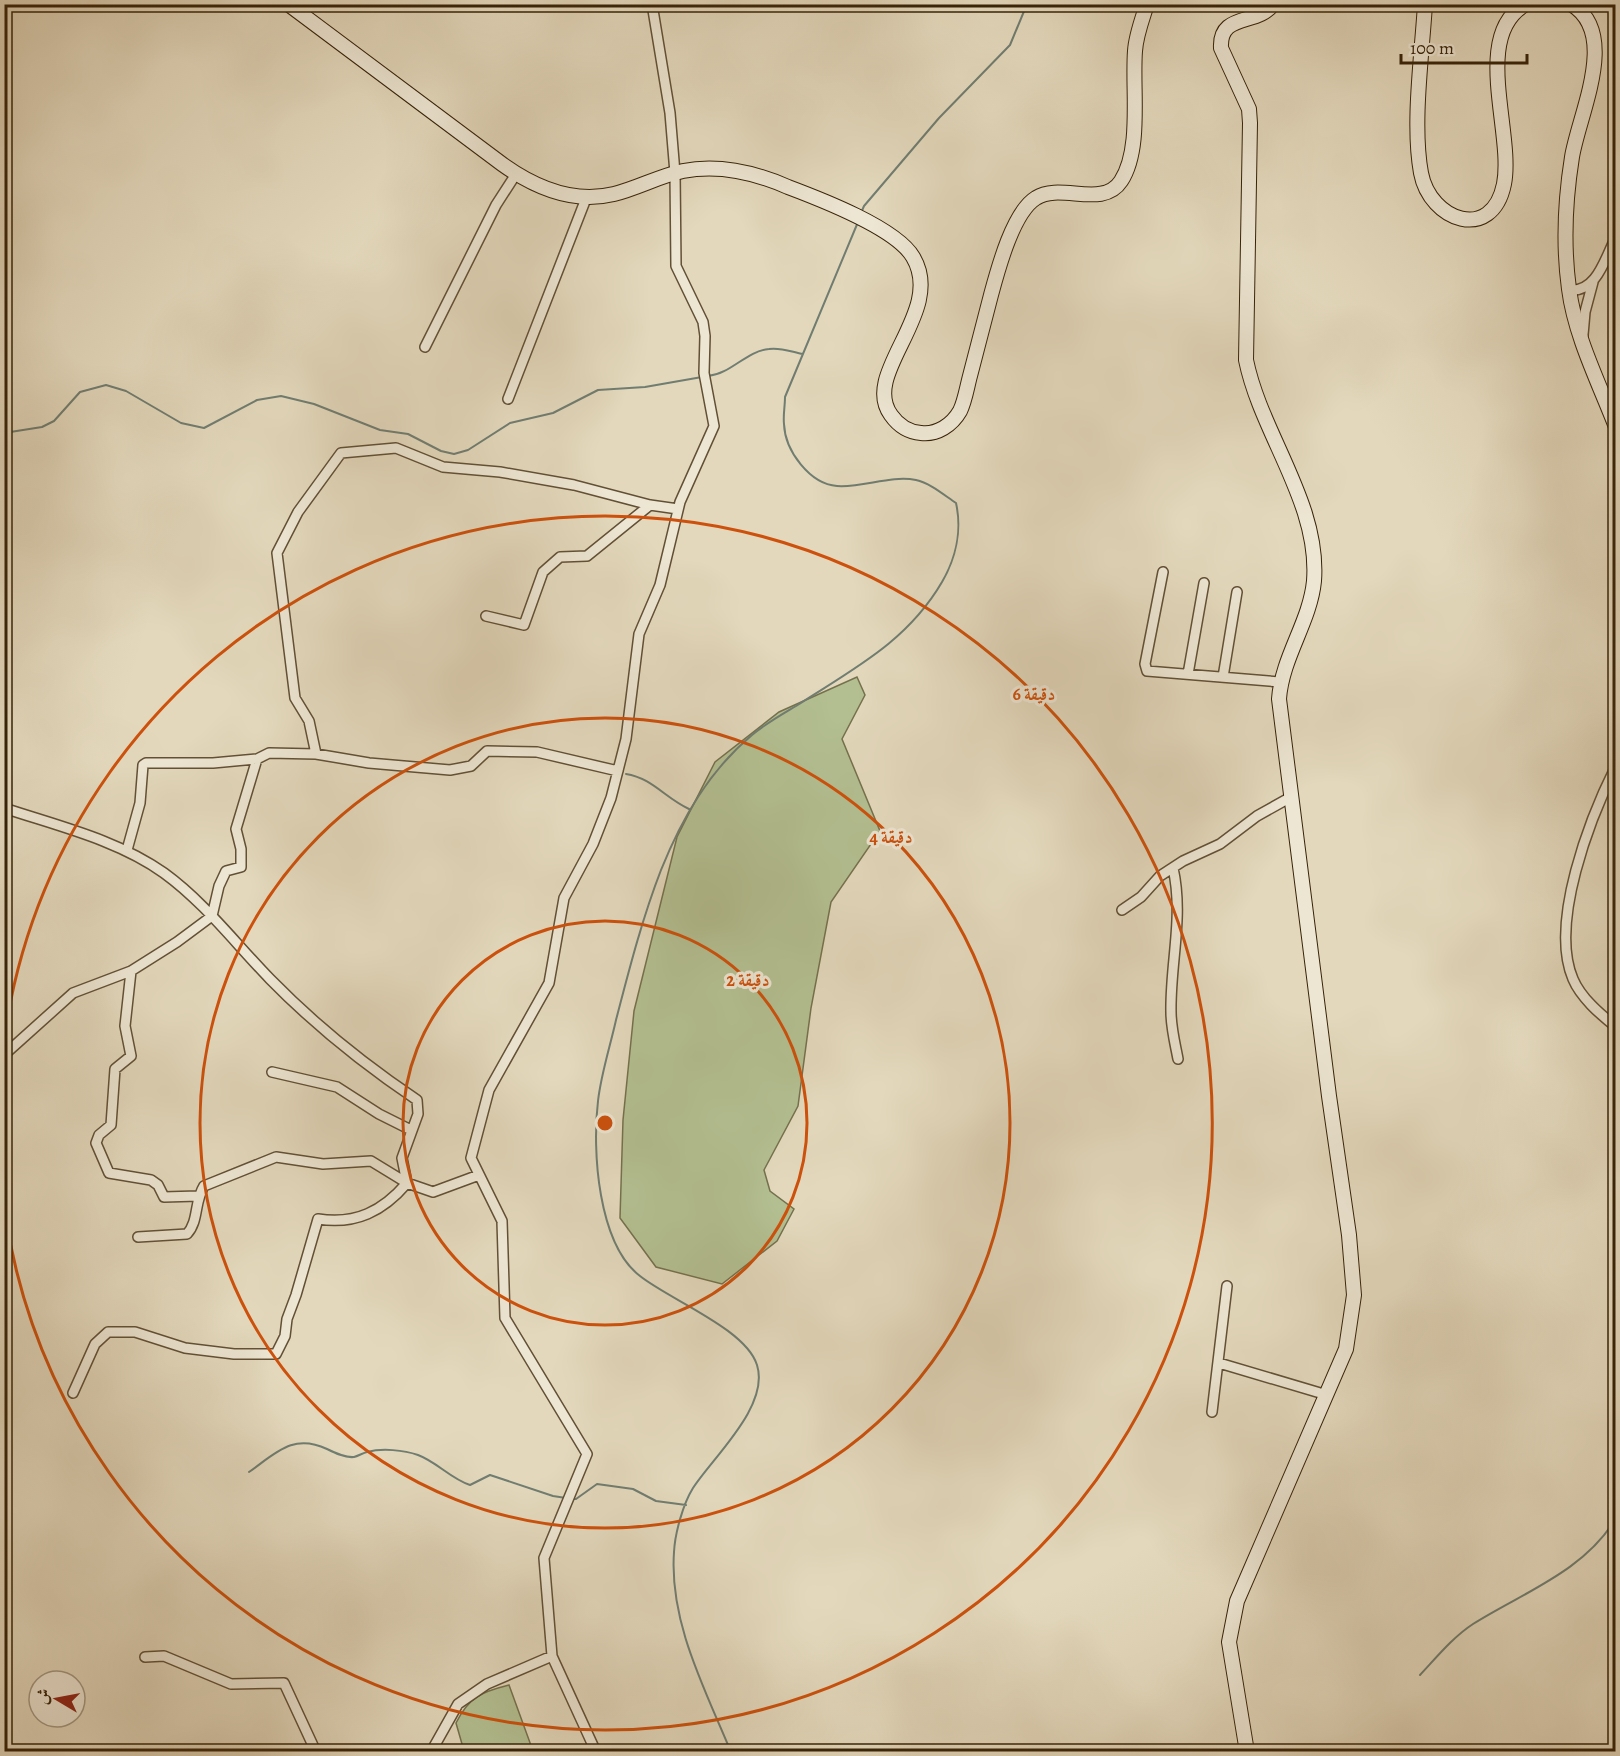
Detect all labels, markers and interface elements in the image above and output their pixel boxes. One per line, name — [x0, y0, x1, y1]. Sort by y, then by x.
scale bar — [1401, 27, 1527, 65]
text: 100 m — [1410, 36, 1454, 60]
text: 6 دقيقة — [1013, 682, 1055, 706]
text: 4 دقيقة — [869, 825, 913, 849]
text: 2 دقيقة — [726, 968, 770, 992]
centre of rings — [595, 1113, 615, 1133]
north arrow — [27, 1669, 87, 1729]
text: ش — [31, 1687, 55, 1706]

